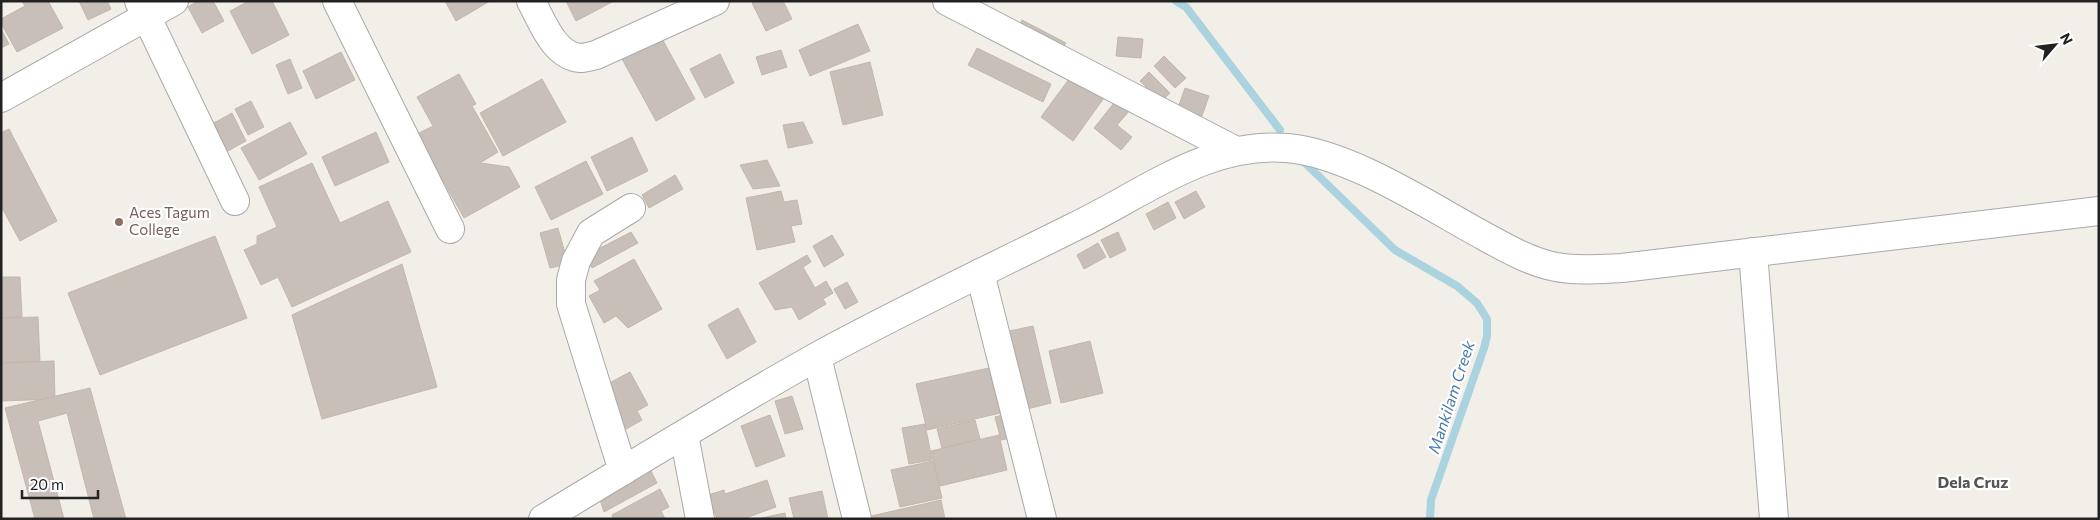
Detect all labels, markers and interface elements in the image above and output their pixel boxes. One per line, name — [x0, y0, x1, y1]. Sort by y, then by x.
north arrow — [2030, 20, 2080, 70]
text: N — [2057, 30, 2077, 47]
place label: Aces Tagum College — [129, 203, 210, 238]
marker: Aces Tagum College — [113, 216, 125, 228]
water label: Mankilam Creek — [1423, 338, 1478, 456]
scale bar — [22, 468, 99, 500]
district label: Dela Cruz — [1938, 472, 2008, 491]
text: 20 m — [30, 475, 64, 493]

